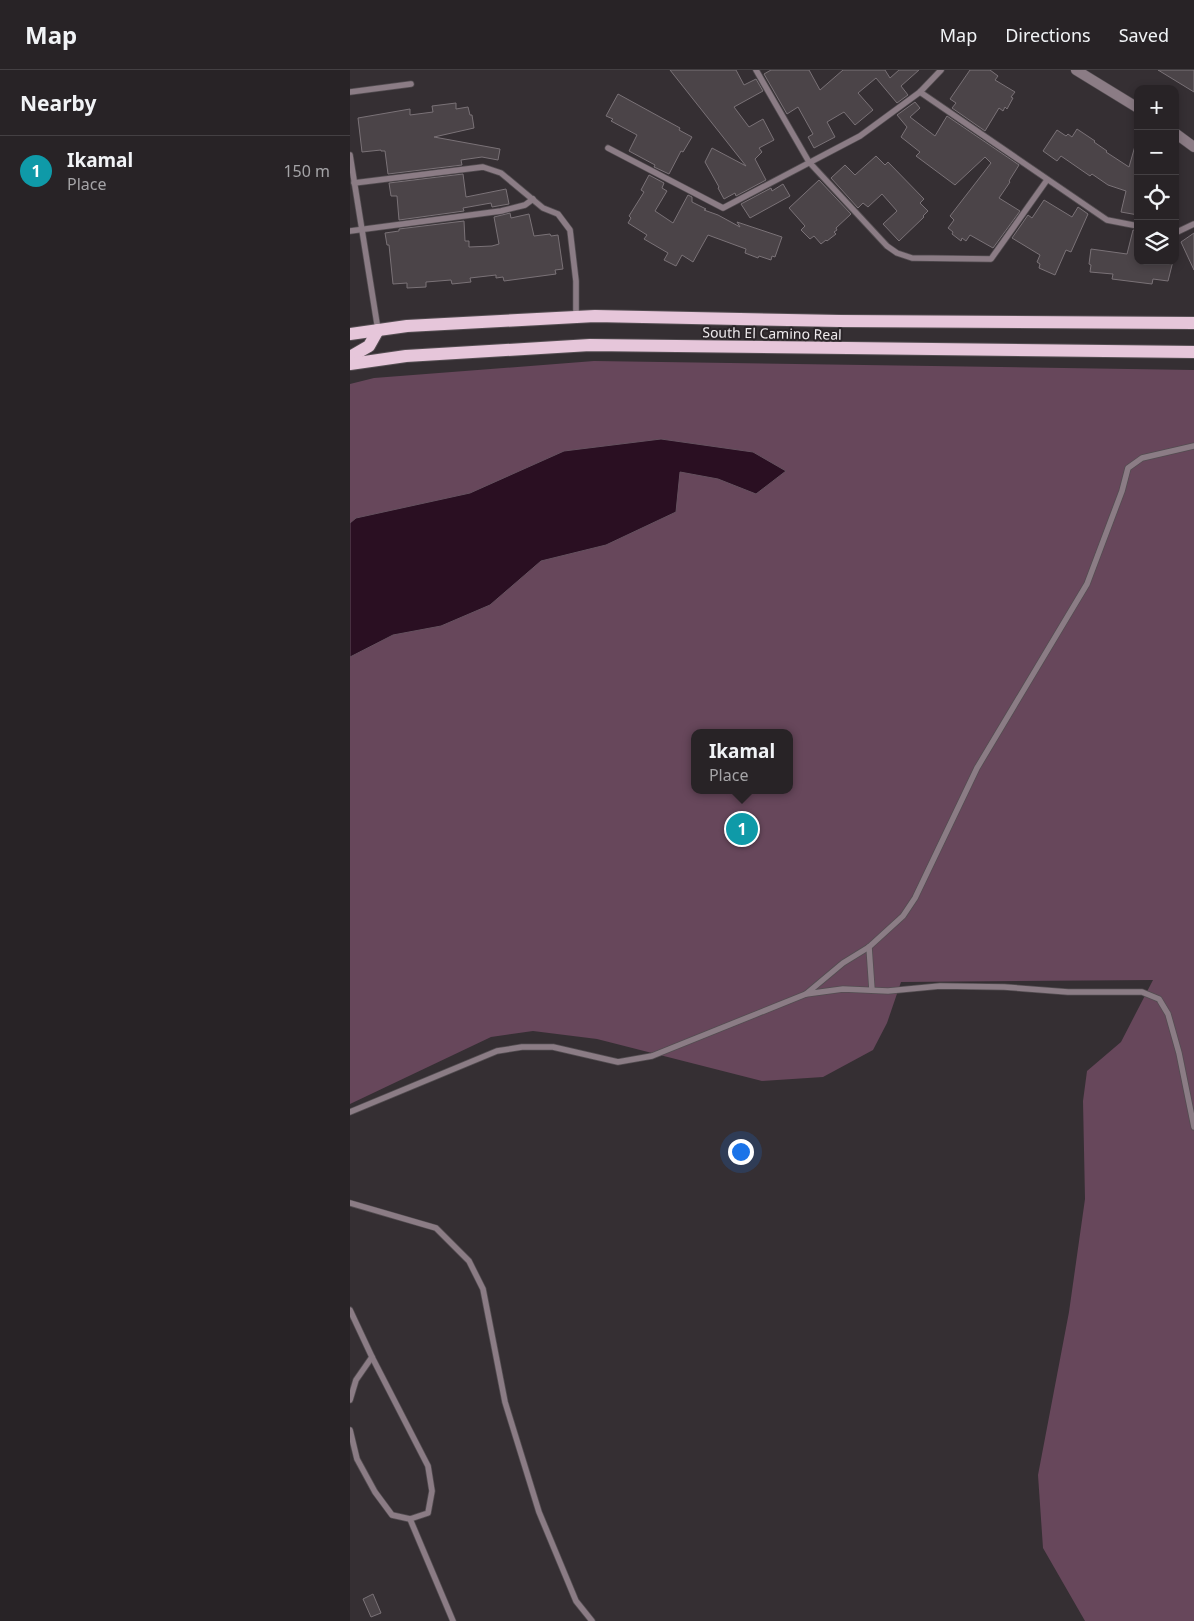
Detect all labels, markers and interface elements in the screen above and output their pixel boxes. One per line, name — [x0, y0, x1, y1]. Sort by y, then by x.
text: Map — [25, 18, 77, 51]
text: Map — [940, 23, 977, 47]
text: Directions — [1005, 23, 1091, 47]
text: Saved — [1119, 23, 1169, 47]
map controls — [1134, 85, 1179, 265]
button: + — [1134, 85, 1179, 130]
text: Nearby — [20, 89, 96, 117]
button: − — [1134, 130, 1179, 175]
text: Ikamal — [67, 147, 133, 173]
text: 1 — [31, 160, 41, 182]
text: 150 m — [283, 160, 330, 182]
text: Place — [67, 173, 107, 195]
button: locate — [1134, 175, 1179, 220]
button: layers — [1134, 220, 1179, 265]
street label: South El Camino Real — [702, 322, 842, 344]
popup — [691, 729, 793, 794]
text: Ikamal — [709, 738, 775, 764]
text: Place — [709, 764, 748, 786]
pin: 1 — [726, 810, 758, 848]
your location — [728, 1139, 754, 1165]

